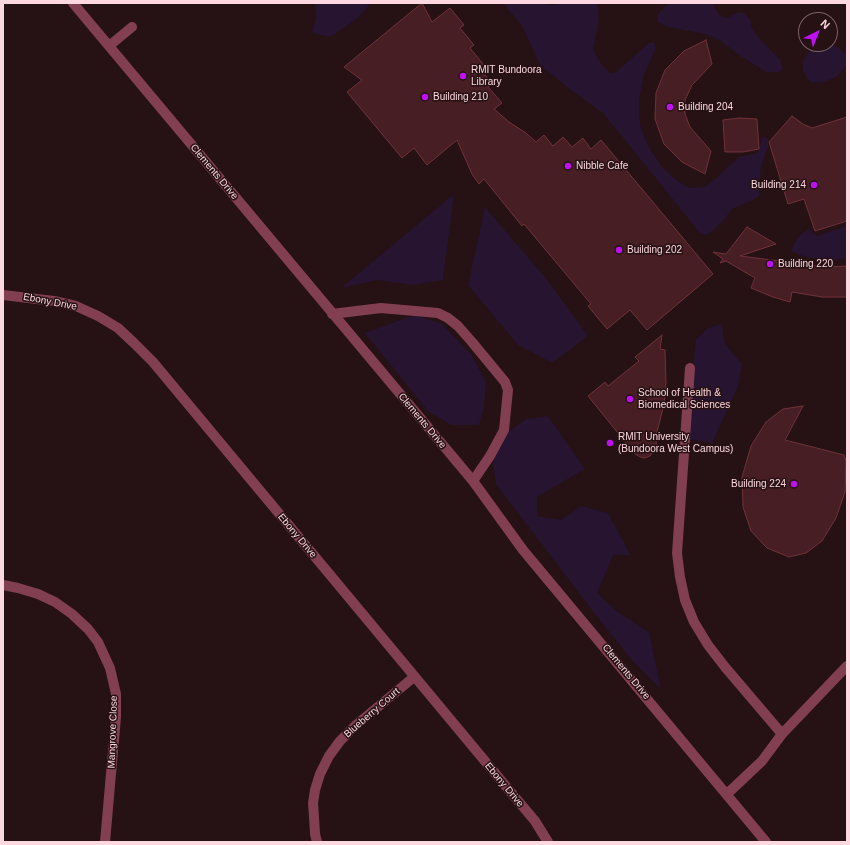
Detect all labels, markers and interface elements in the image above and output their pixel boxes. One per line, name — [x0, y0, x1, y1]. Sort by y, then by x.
north arrow — [798, 12, 838, 52]
text: N — [818, 17, 832, 31]
place label: RMIT Bundoora Library — [471, 64, 542, 88]
marker: RMIT Bundoora Library — [458, 71, 468, 81]
place label: Building 210 — [433, 91, 488, 103]
marker: Building 210 — [420, 92, 430, 102]
place label: Building 204 — [678, 101, 733, 113]
marker: Building 204 — [665, 102, 675, 112]
street label: Clements Drive — [187, 142, 241, 202]
place label: Nibble Cafe — [576, 160, 628, 172]
marker: Nibble Cafe — [563, 161, 573, 171]
place label: Building 214 — [751, 179, 806, 191]
marker: Building 214 — [809, 180, 819, 190]
place label: Building 202 — [627, 244, 682, 256]
marker: Building 202 — [614, 245, 624, 255]
place label: Building 220 — [778, 258, 833, 270]
marker: Building 220 — [765, 259, 775, 269]
street label: Ebony Drive — [22, 291, 78, 313]
place label: School of Health & Biomedical Sciences — [638, 387, 730, 410]
street label: Clements Drive — [395, 391, 449, 451]
marker: School of Health & Biomedical Sciences — [625, 394, 635, 404]
place label: RMIT University (Bundoora West Campus) — [618, 431, 733, 454]
marker: RMIT University (Bundoora West Campus) — [605, 438, 615, 448]
place label: Building 224 — [731, 478, 786, 490]
marker: Building 224 — [789, 479, 799, 489]
street label: Ebony Drive — [275, 511, 319, 561]
street label: Clements Drive — [599, 642, 653, 702]
street label: Blueberry Court — [342, 686, 402, 740]
street label: Mangrove Close — [106, 695, 120, 769]
street label: Ebony Drive — [482, 760, 526, 810]

